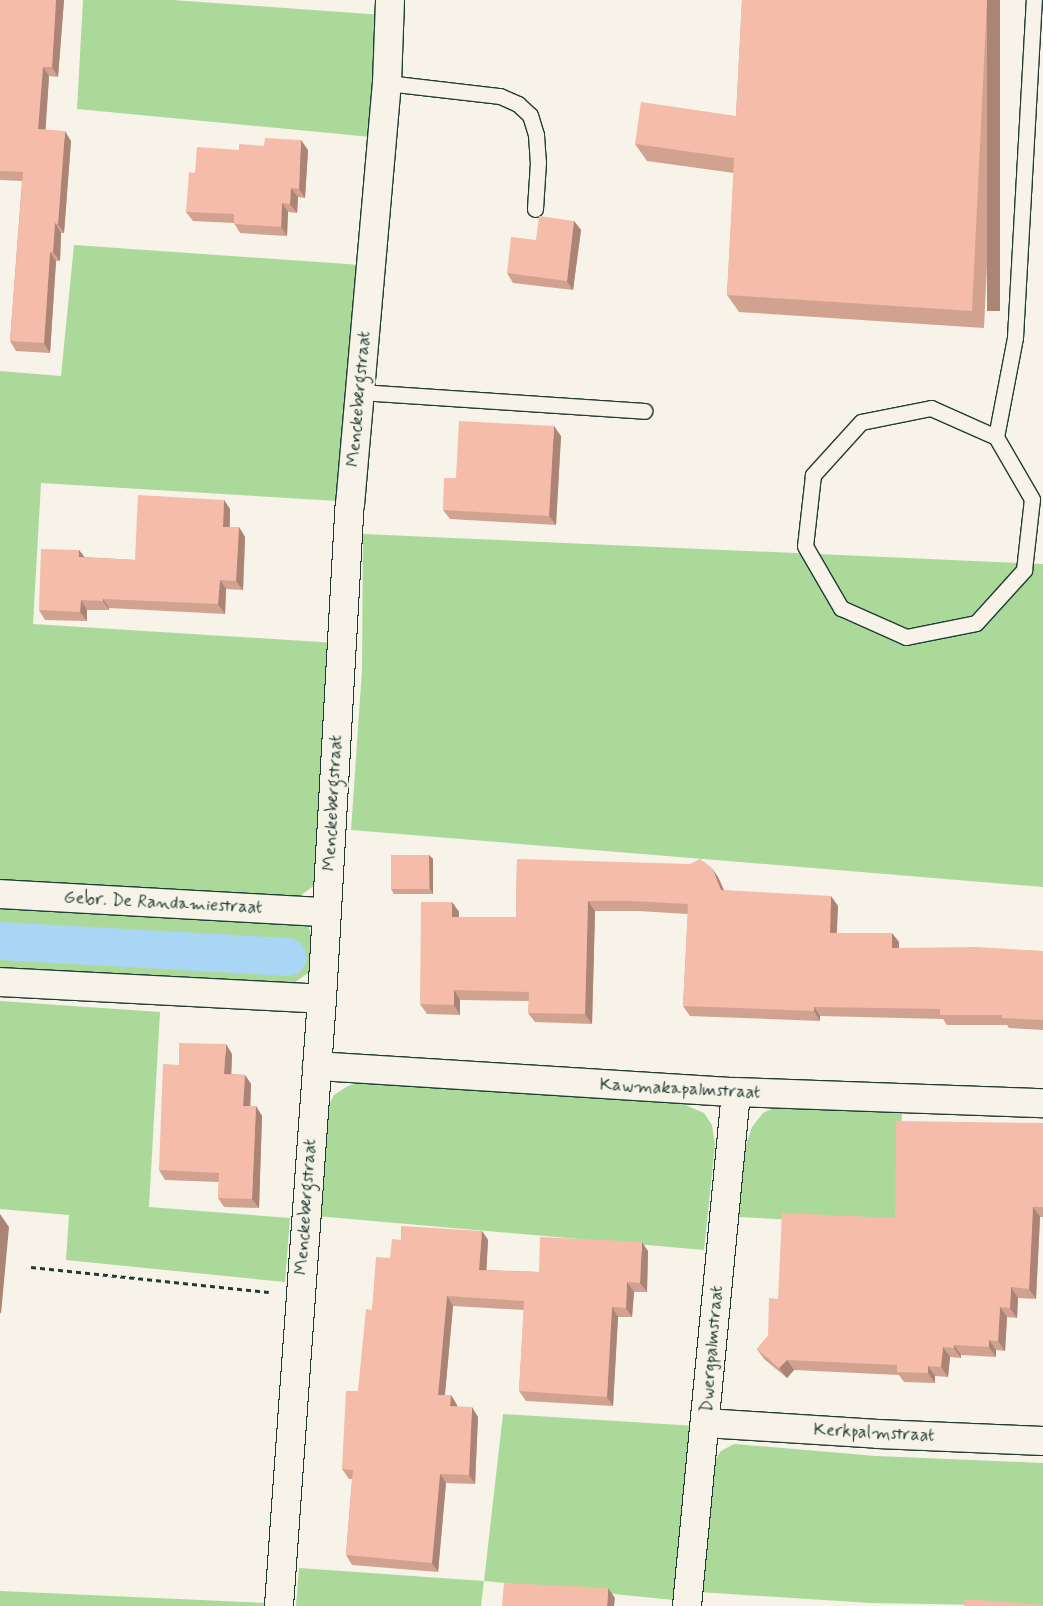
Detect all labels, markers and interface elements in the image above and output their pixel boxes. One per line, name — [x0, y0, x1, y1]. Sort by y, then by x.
street label: Menckebergstraat — [342, 330, 376, 468]
street label: Menckebergstraat — [319, 734, 347, 872]
street label: Gebr. De Randamiestraat — [66, 887, 260, 919]
street label: Kawmakapalmstraat — [599, 1074, 761, 1104]
street label: Menckebergstraat — [290, 1138, 322, 1276]
street label: Dwergpalmstraat — [696, 1285, 728, 1413]
street label: Kerkpalmstraat — [813, 1419, 935, 1447]

